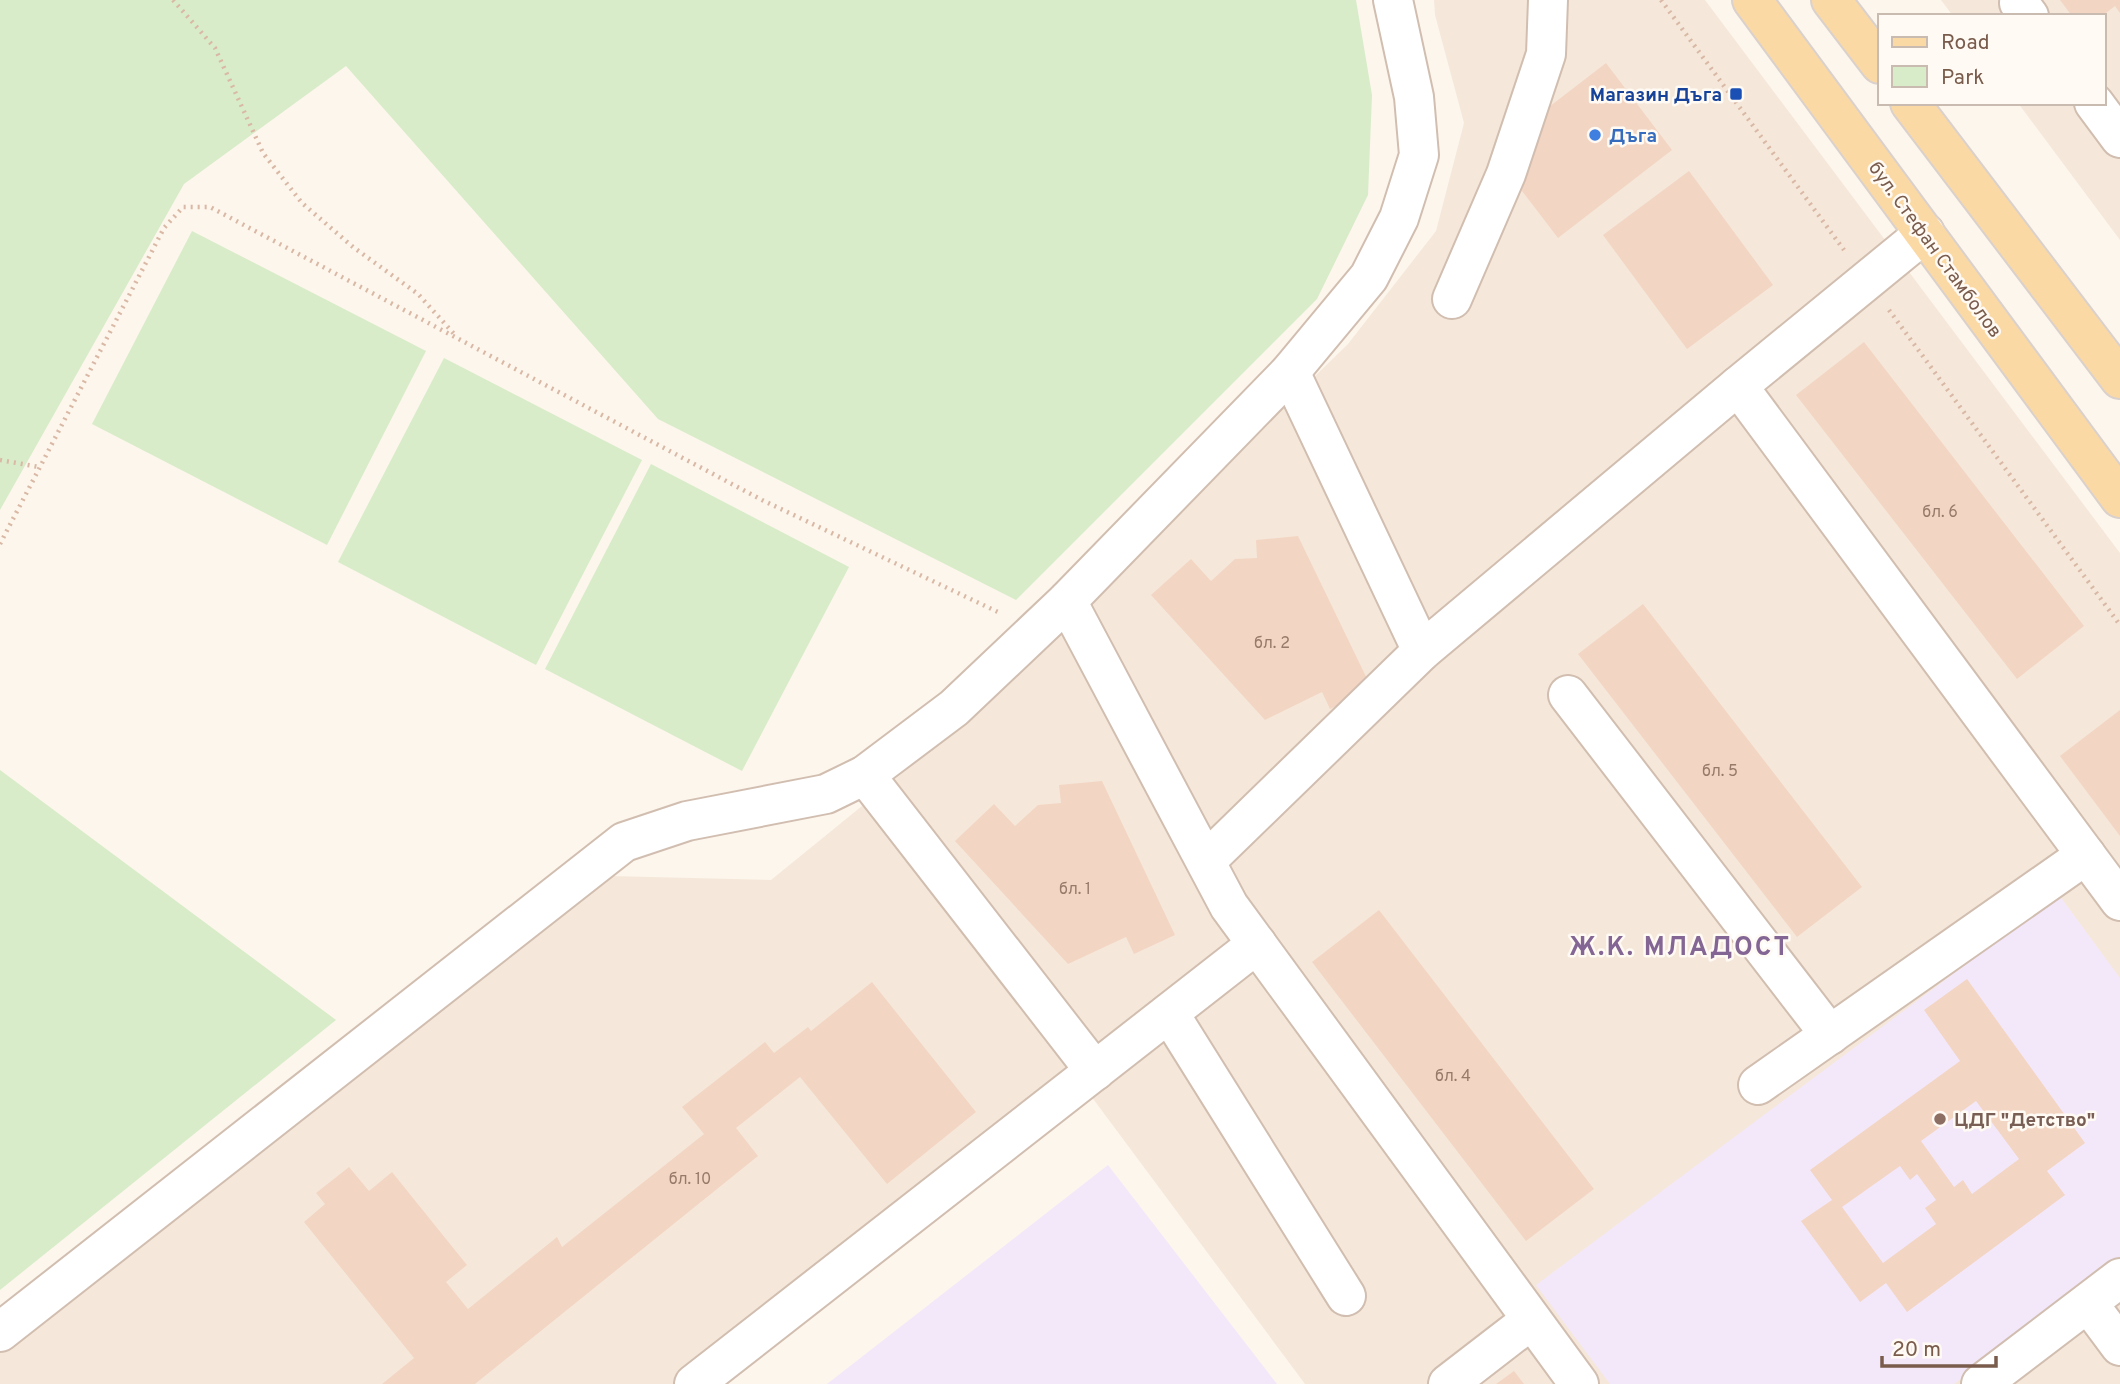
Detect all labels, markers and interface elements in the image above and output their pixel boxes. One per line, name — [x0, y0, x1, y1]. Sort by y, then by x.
legend — [1878, 14, 2106, 105]
text: Road — [1941, 30, 1990, 57]
text: Park — [1941, 65, 1984, 92]
place label: Магазин Дъга — [1590, 84, 1722, 108]
marker: Магазин Дъга — [1728, 86, 1744, 102]
place label: Дъга — [1609, 125, 1657, 149]
marker: Дъга — [1587, 127, 1603, 143]
street label: бул. Стефан Стамболов — [1862, 157, 2006, 343]
house number: бл. 6 — [1922, 503, 1958, 523]
house number: бл. 2 — [1254, 634, 1290, 654]
house number: бл. 5 — [1702, 762, 1738, 782]
house number: бл. 1 — [1059, 880, 1091, 900]
district label: Ж.К. МЛАДОСТ — [1569, 932, 1791, 965]
house number: бл. 4 — [1435, 1067, 1471, 1087]
place label: ЦДГ "Детство" — [1954, 1109, 2095, 1133]
marker: ЦДГ "Детство" — [1932, 1111, 1948, 1127]
house number: бл. 10 — [669, 1170, 711, 1190]
scale bar — [1882, 1324, 1996, 1368]
text: 20 m — [1892, 1337, 1941, 1364]

